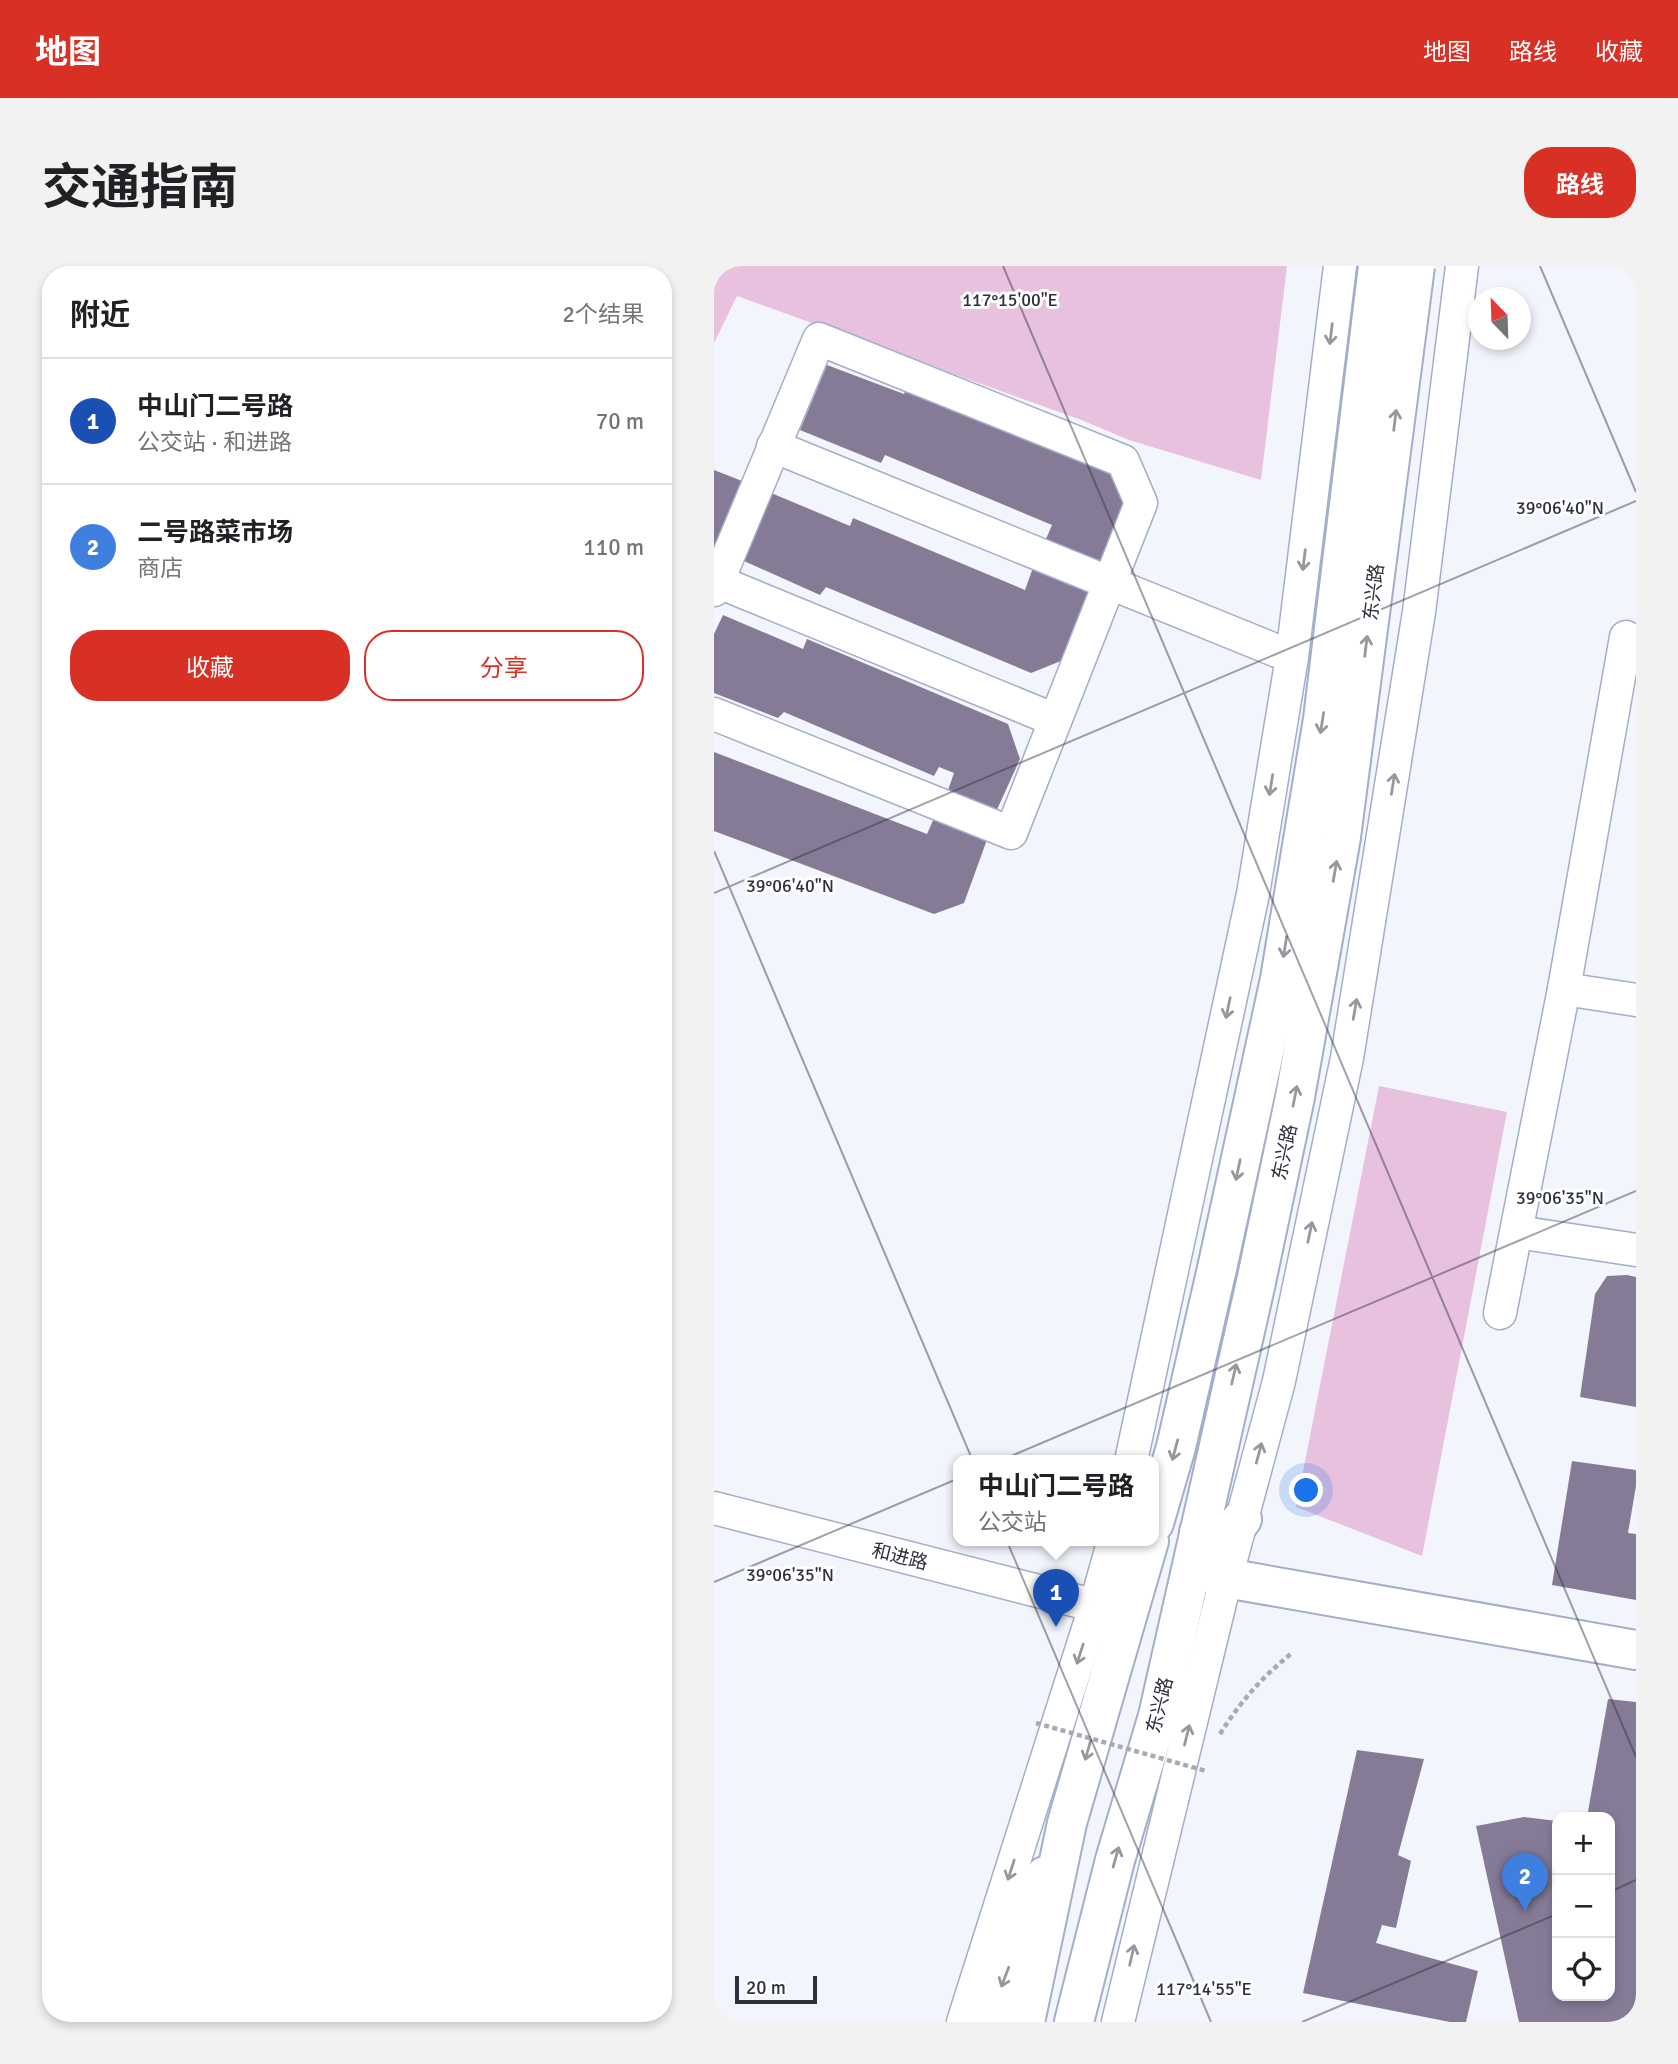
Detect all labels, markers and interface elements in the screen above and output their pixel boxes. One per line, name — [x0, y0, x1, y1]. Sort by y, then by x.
text: 地图 — [35, 32, 101, 73]
text: 地图 — [1423, 37, 1471, 67]
text: 路线 — [1509, 37, 1557, 67]
text: 收藏 — [1595, 37, 1643, 67]
button: 路线 — [1524, 147, 1636, 218]
text: 交通指南 — [42, 158, 238, 218]
north arrow — [1468, 287, 1531, 350]
text: 117°15'00"E — [962, 289, 1058, 311]
text: 附近 — [70, 297, 130, 334]
text: 2个结果 — [563, 300, 644, 329]
one-way arrow — [1325, 322, 1338, 345]
text: 中山门二号路 — [137, 391, 293, 423]
text: 1 — [87, 407, 99, 436]
text: 70 m — [596, 407, 644, 436]
one-way arrow — [1388, 410, 1401, 432]
text: 公交站 · 和进路 — [137, 428, 292, 457]
text: 39°06'40"N — [1516, 497, 1604, 519]
text: 二号路菜市场 — [137, 517, 293, 549]
text: 2 — [87, 533, 99, 562]
text: 110 m — [583, 533, 644, 562]
one-way arrow — [1297, 548, 1310, 570]
text: 商店 — [137, 554, 183, 583]
street label: 东兴路 — [1359, 562, 1389, 622]
button: 收藏 — [70, 630, 350, 701]
button: 分享 — [364, 630, 644, 701]
one-way arrow — [1359, 635, 1372, 658]
one-way arrow — [1315, 711, 1328, 734]
one-way arrow — [1264, 773, 1277, 796]
one-way arrow — [1386, 773, 1399, 796]
one-way arrow — [1328, 861, 1342, 883]
text: 39°06'40"N — [746, 875, 834, 897]
one-way arrow — [1278, 935, 1291, 958]
one-way arrow — [1221, 996, 1235, 1019]
one-way arrow — [1349, 998, 1362, 1021]
one-way arrow — [1289, 1085, 1302, 1108]
street label: 东兴路 — [1267, 1122, 1303, 1183]
one-way arrow — [1231, 1158, 1245, 1181]
text: 39°06'35"N — [1516, 1187, 1604, 1209]
one-way arrow — [1304, 1221, 1318, 1244]
one-way arrow — [1229, 1363, 1242, 1385]
one-way arrow — [1168, 1438, 1181, 1461]
one-way arrow — [1253, 1442, 1266, 1465]
popup — [953, 1455, 1159, 1546]
text: 中山门二号路 — [978, 1471, 1134, 1503]
your location — [1289, 1473, 1323, 1507]
text: 公交站 — [978, 1508, 1047, 1537]
street label: 和进路 — [869, 1538, 930, 1576]
text: 39°06'35"N — [746, 1564, 834, 1586]
pin: 1 — [1033, 1569, 1079, 1627]
one-way arrow — [1073, 1642, 1086, 1664]
street label: 东兴路 — [1141, 1675, 1179, 1736]
one-way arrow — [1181, 1724, 1194, 1746]
one-way arrow — [1081, 1739, 1094, 1761]
map controls — [1552, 1812, 1615, 2001]
button: + — [1552, 1812, 1615, 1875]
one-way arrow — [1110, 1846, 1123, 1868]
pin: 2 — [1502, 1853, 1548, 1911]
one-way arrow — [1004, 1859, 1016, 1881]
button: − — [1552, 1875, 1615, 1938]
button: locate — [1552, 1938, 1615, 2001]
one-way arrow — [1126, 1944, 1140, 1967]
one-way arrow — [998, 1965, 1010, 1987]
scale bar — [735, 1973, 817, 2005]
text: 20 m — [746, 1976, 786, 2000]
text: 117°14'55"E — [1156, 1978, 1252, 2000]

